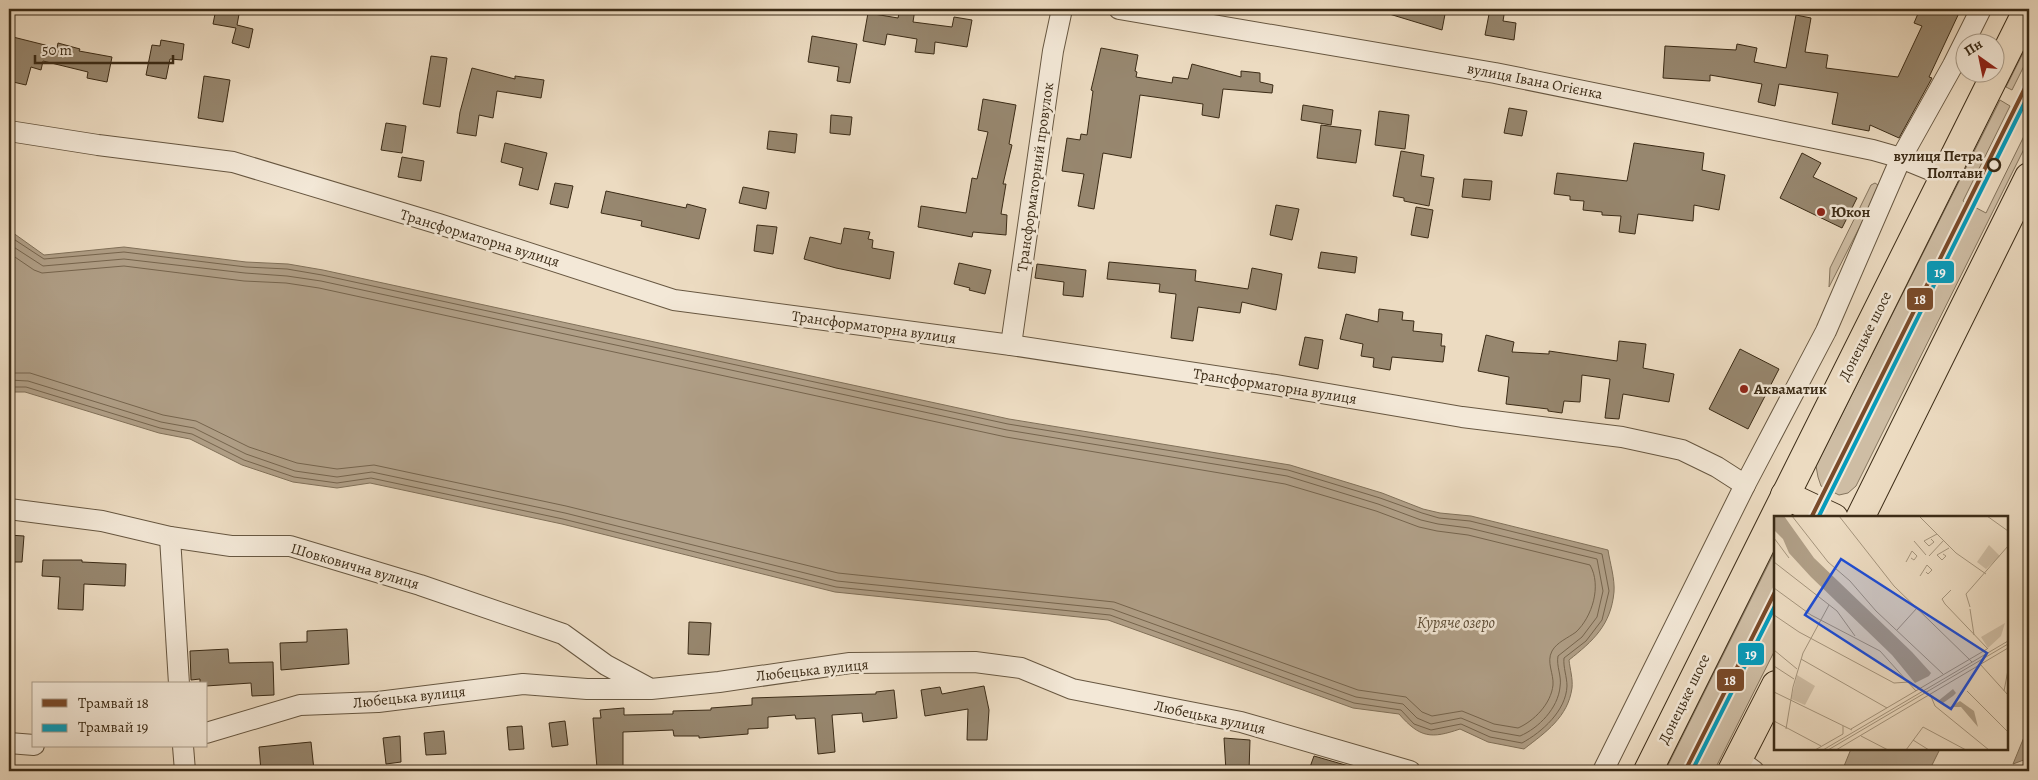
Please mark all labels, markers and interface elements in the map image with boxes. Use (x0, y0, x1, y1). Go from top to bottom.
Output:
scale bar (35, 32, 172, 64)
north arrow (1956, 32, 2006, 82)
text: Пн (1960, 35, 1986, 60)
text: 50 m (42, 40, 72, 60)
street label: вулиця Івана Огієнка (1466, 58, 1604, 104)
street label: Трансформаторний провулок (1012, 81, 1058, 273)
place label: вулиця Петра Полтави (1894, 146, 1984, 183)
marker: вулиця Петра Полтави (1987, 158, 2001, 172)
place label: Юкон (1831, 202, 1870, 222)
street label: Трансформаторна вулиця (398, 204, 562, 272)
marker: Юкон (1815, 206, 1827, 218)
line badge: 19 (1926, 260, 1955, 284)
text: 19 (1934, 263, 1946, 282)
line badge: 18 (1906, 287, 1934, 311)
street label: Донецьке шосе (1834, 288, 1896, 384)
text: 18 (1914, 290, 1926, 309)
street label: Трансформаторна вулиця (791, 306, 957, 348)
street label: Трансформаторна вулиця (1192, 363, 1358, 409)
place label: Акваматик (1753, 379, 1827, 399)
marker: Акваматик (1738, 383, 1750, 395)
inset map (1774, 516, 2008, 750)
street label: Шовковична вулиця (288, 538, 422, 594)
water label: Куряче озеро (1417, 612, 1495, 634)
line badge: 19 (1737, 642, 1765, 666)
text: 19 (1745, 645, 1757, 664)
street label: Донецьке шосе (1654, 650, 1715, 747)
street label: Любецька вулиця (755, 654, 869, 686)
line badge: 18 (1716, 668, 1745, 692)
text: 18 (1724, 671, 1736, 690)
street label: Любецька вулиця (352, 681, 466, 713)
legend (32, 682, 208, 748)
text: Трамвай 18 (78, 693, 149, 713)
street label: Любецька вулиця (1152, 695, 1268, 739)
text: Трамвай 19 (78, 717, 149, 737)

